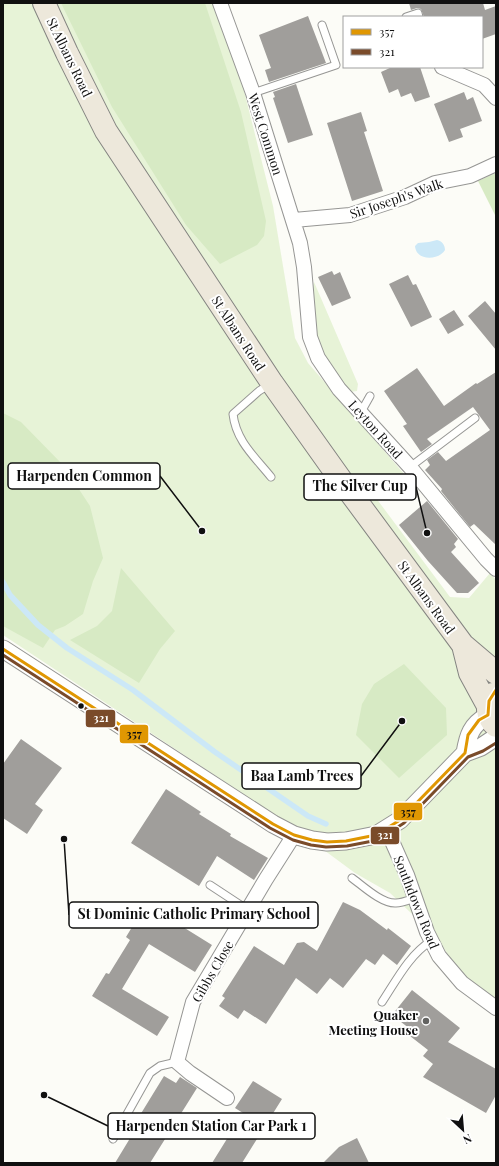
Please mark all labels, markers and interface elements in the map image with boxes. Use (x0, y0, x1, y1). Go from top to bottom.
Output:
street label: St Albans Road (43, 14, 97, 100)
legend (343, 16, 483, 68)
text: 357 (379, 23, 394, 39)
text: 321 (379, 43, 395, 59)
street label: West Common (244, 90, 287, 177)
street label: Sir Joseph's Walk (347, 174, 446, 222)
street label: St Albans Road (208, 292, 270, 374)
street label: Leyton Road (345, 396, 407, 462)
callout: Harpenden Common (8, 463, 160, 489)
text: Harpenden Common (16, 466, 152, 485)
callout: The Silver Cup (304, 474, 416, 500)
text: The Silver Cup (312, 476, 408, 495)
street label: St Albans Road (395, 557, 459, 637)
unlabelled marker (76, 701, 86, 711)
line badge: 321 (85, 709, 116, 728)
text: 321 (93, 710, 109, 725)
line badge: 357 (119, 724, 149, 744)
text: 357 (126, 726, 142, 741)
callout: Baa Lamb Trees (242, 763, 361, 789)
text: Baa Lamb Trees (251, 766, 354, 785)
line badge: 357 (393, 802, 423, 821)
text: 357 (400, 804, 416, 819)
line badge: 321 (370, 826, 400, 845)
text: 321 (377, 827, 393, 842)
street label: Southdown Road (391, 853, 444, 952)
callout: St Dominic Catholic Primary School (69, 902, 318, 928)
text: St Dominic Catholic Primary School (78, 904, 311, 923)
street label: Gibbs Close (187, 937, 237, 1005)
place label: Quaker Meeting House (328, 1006, 418, 1038)
marker: Quaker Meeting House (421, 1016, 431, 1026)
north arrow (443, 1110, 483, 1150)
callout: Harpenden Station Car Park 1 (108, 1113, 315, 1139)
text: Harpenden Station Car Park 1 (115, 1116, 307, 1135)
text: N (461, 1131, 474, 1148)

